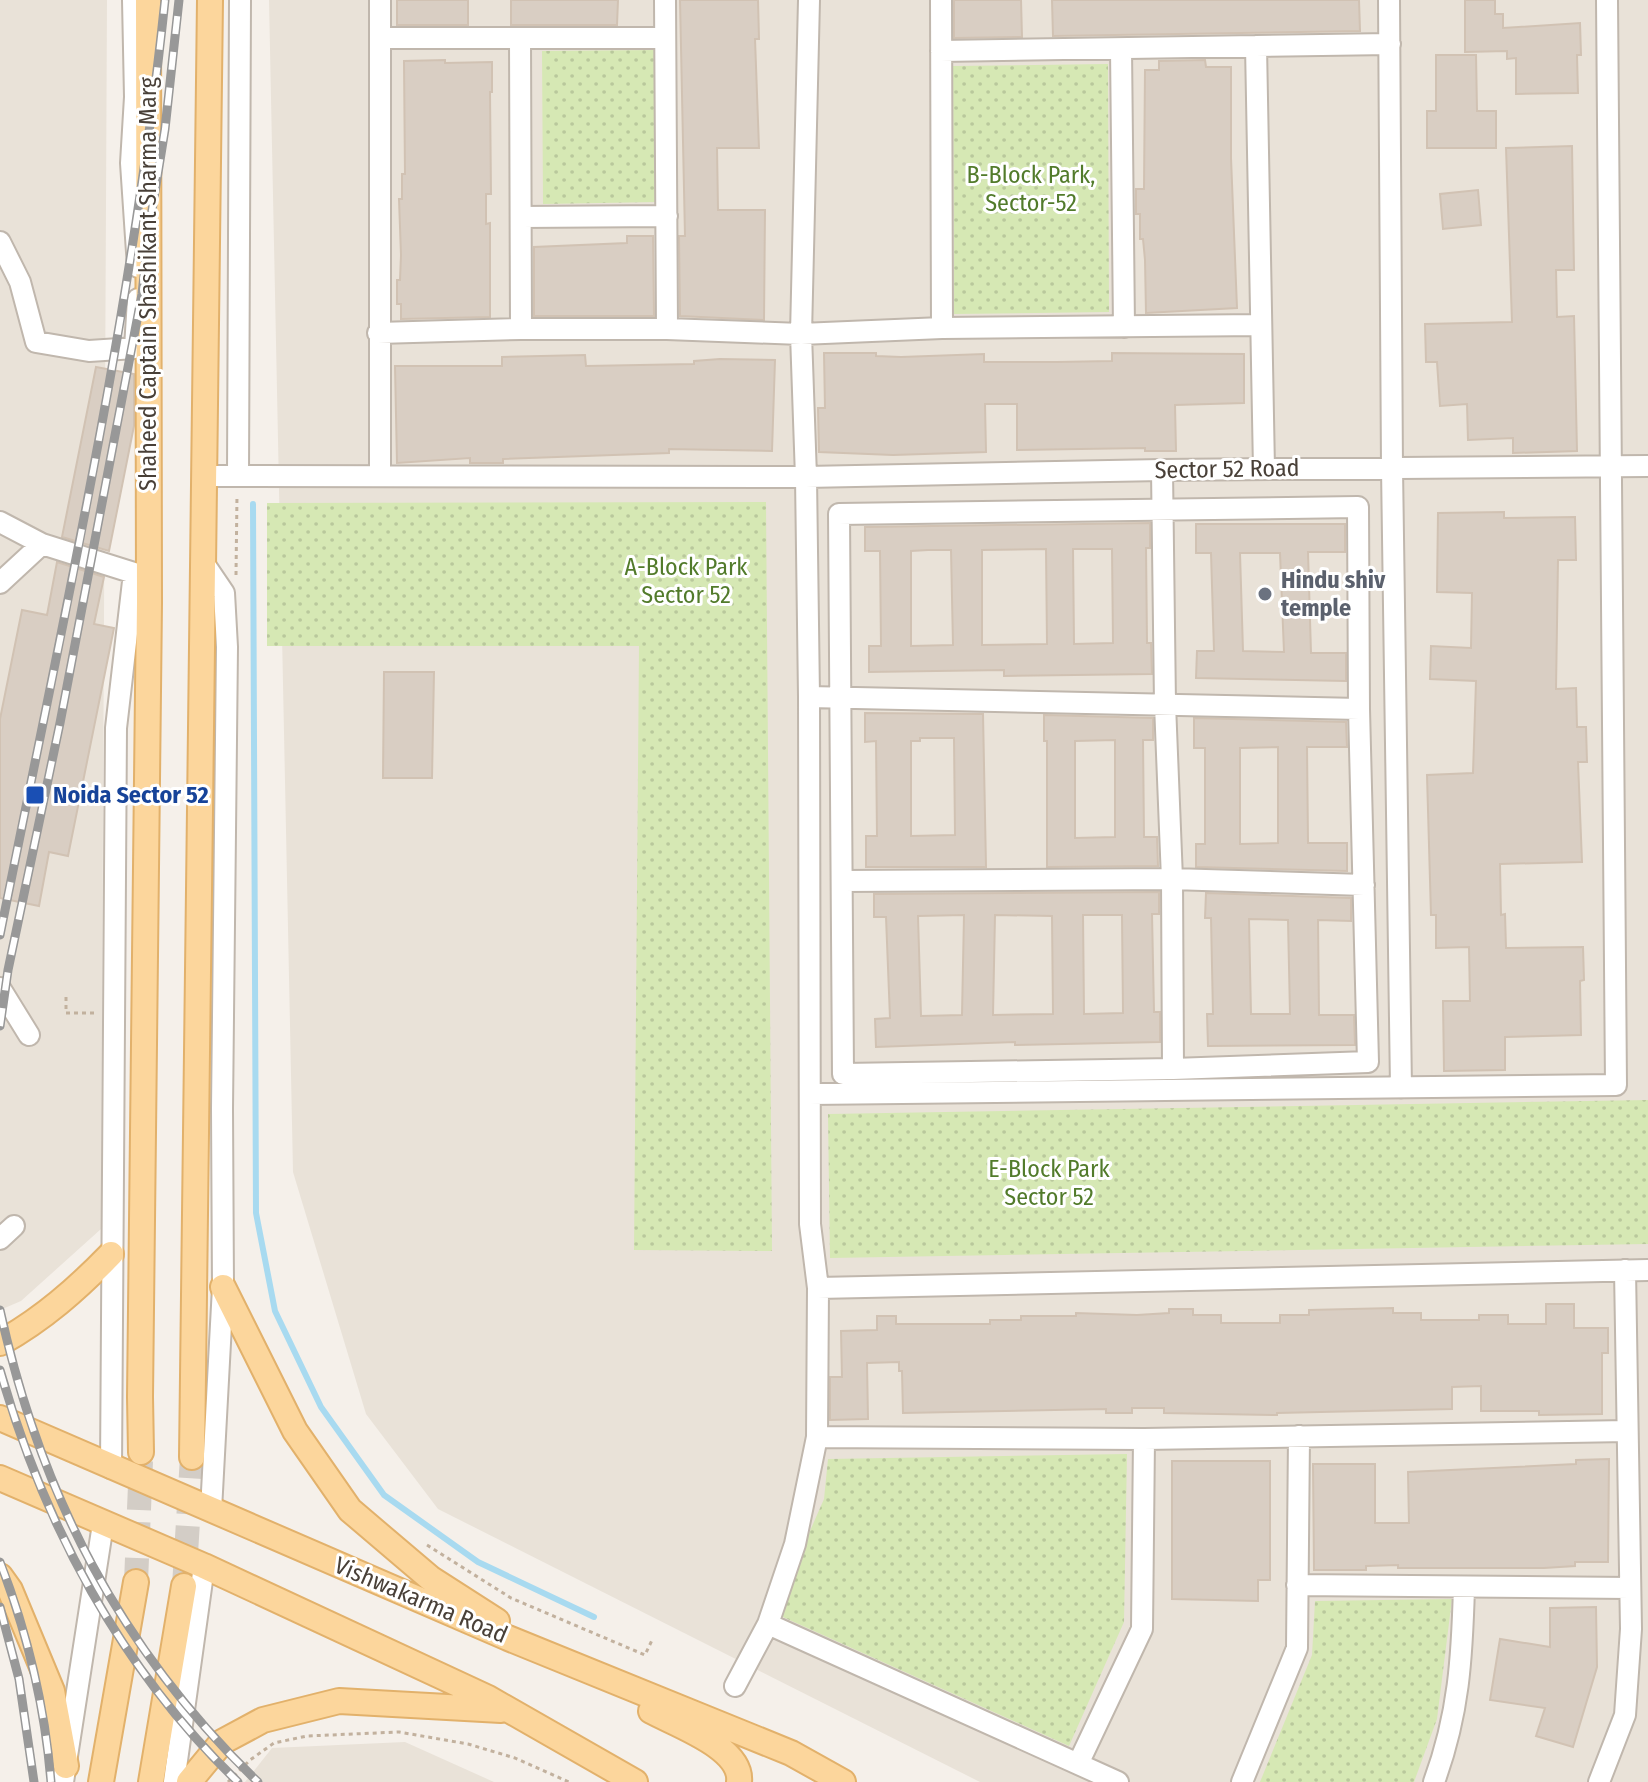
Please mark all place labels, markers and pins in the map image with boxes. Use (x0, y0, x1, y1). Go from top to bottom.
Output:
place label: Hindu shiv temple (1281, 566, 1386, 622)
marker: Hindu shiv temple (1256, 585, 1274, 603)
place label: Noida Sector 52 (53, 781, 209, 809)
marker: Noida Sector 52 (24, 784, 46, 806)

